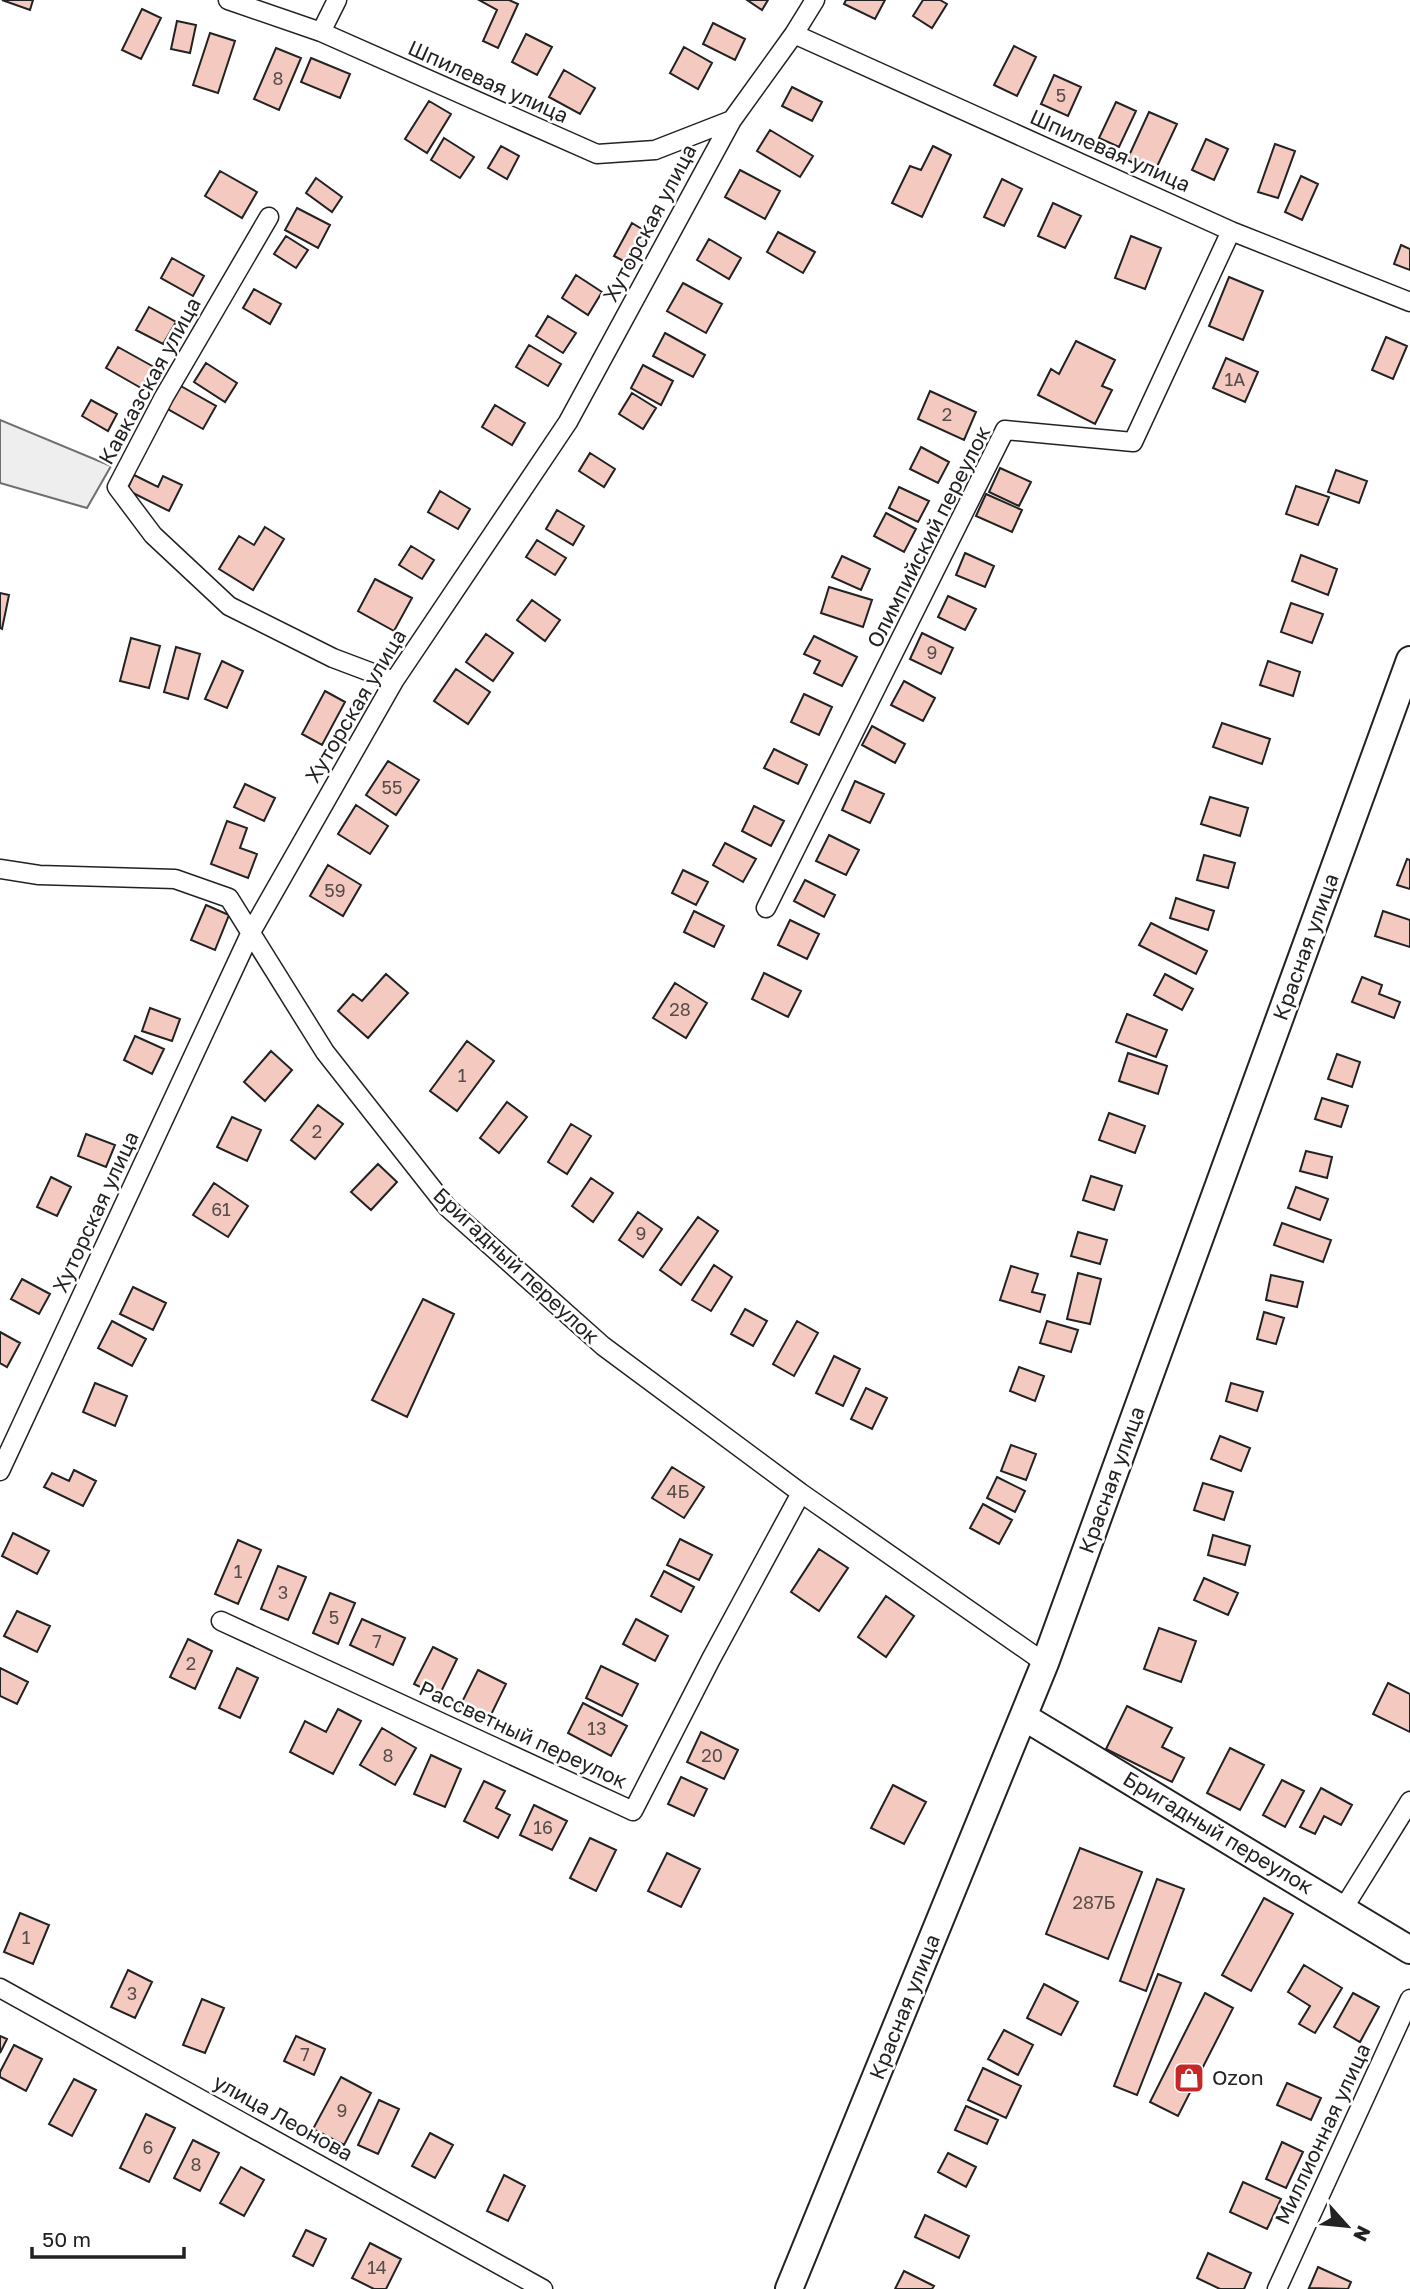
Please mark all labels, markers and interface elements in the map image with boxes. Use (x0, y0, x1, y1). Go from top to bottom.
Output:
street label: Шпилевая улица (404, 34, 573, 128)
house number: 8 (273, 67, 283, 89)
house number: 5 (1056, 84, 1066, 106)
street label: Шпилевая улица (1026, 103, 1195, 197)
street label: Хуторская улица (597, 139, 702, 306)
street label: Кавказская улица (92, 292, 206, 469)
house number: 1А (1225, 368, 1245, 390)
house number: 2 (942, 403, 952, 425)
street label: Олимпийский переулок (861, 421, 995, 652)
street label: Хуторская улица (299, 624, 411, 787)
house number: 9 (927, 641, 937, 663)
house number: 55 (382, 776, 402, 798)
street label: Красная улица (1266, 870, 1344, 1024)
house number: 59 (324, 879, 346, 901)
house number: 28 (669, 998, 691, 1020)
house number: 1 (458, 1064, 467, 1086)
house number: 2 (312, 1120, 322, 1142)
street label: Хуторская улица (46, 1127, 144, 1296)
street label: Бригадный переулок (428, 1182, 605, 1349)
house number: 61 (211, 1198, 231, 1220)
house number: 9 (636, 1222, 646, 1244)
street label: Красная улица (1072, 1403, 1150, 1557)
house number: 4Б (667, 1480, 690, 1502)
house number: 1 (234, 1560, 243, 1582)
house number: 3 (278, 1581, 288, 1603)
house number: 5 (329, 1606, 339, 1628)
house number: 7 (372, 1630, 382, 1652)
house number: 2 (186, 1652, 196, 1674)
street label: Рассветный переулок (415, 1674, 632, 1794)
house number: 13 (587, 1717, 607, 1739)
house number: 8 (383, 1744, 393, 1766)
house number: 20 (701, 1744, 723, 1766)
street label: Бригадный переулок (1119, 1765, 1318, 1899)
house number: 16 (533, 1816, 553, 1838)
house number: 287Б (1073, 1891, 1115, 1913)
house number: 1 (22, 1926, 31, 1948)
street label: Красная улица (863, 1930, 945, 2083)
house number: 3 (127, 1982, 137, 2004)
street label: Миллионная улица (1269, 2039, 1376, 2228)
house number: 7 (300, 2043, 310, 2065)
shop icon: Ozon (1172, 2061, 1206, 2095)
place label: Ozon (1212, 2064, 1264, 2090)
street label: улица Леонова (209, 2068, 358, 2166)
house number: 9 (337, 2099, 347, 2121)
house number: 6 (143, 2136, 153, 2158)
house number: 8 (191, 2153, 201, 2175)
north arrow (1312, 2191, 1382, 2261)
scale bar (32, 2216, 184, 2260)
text: N (1349, 2222, 1376, 2246)
text: 50 m (42, 2226, 91, 2252)
house number: 14 (367, 2256, 387, 2278)

